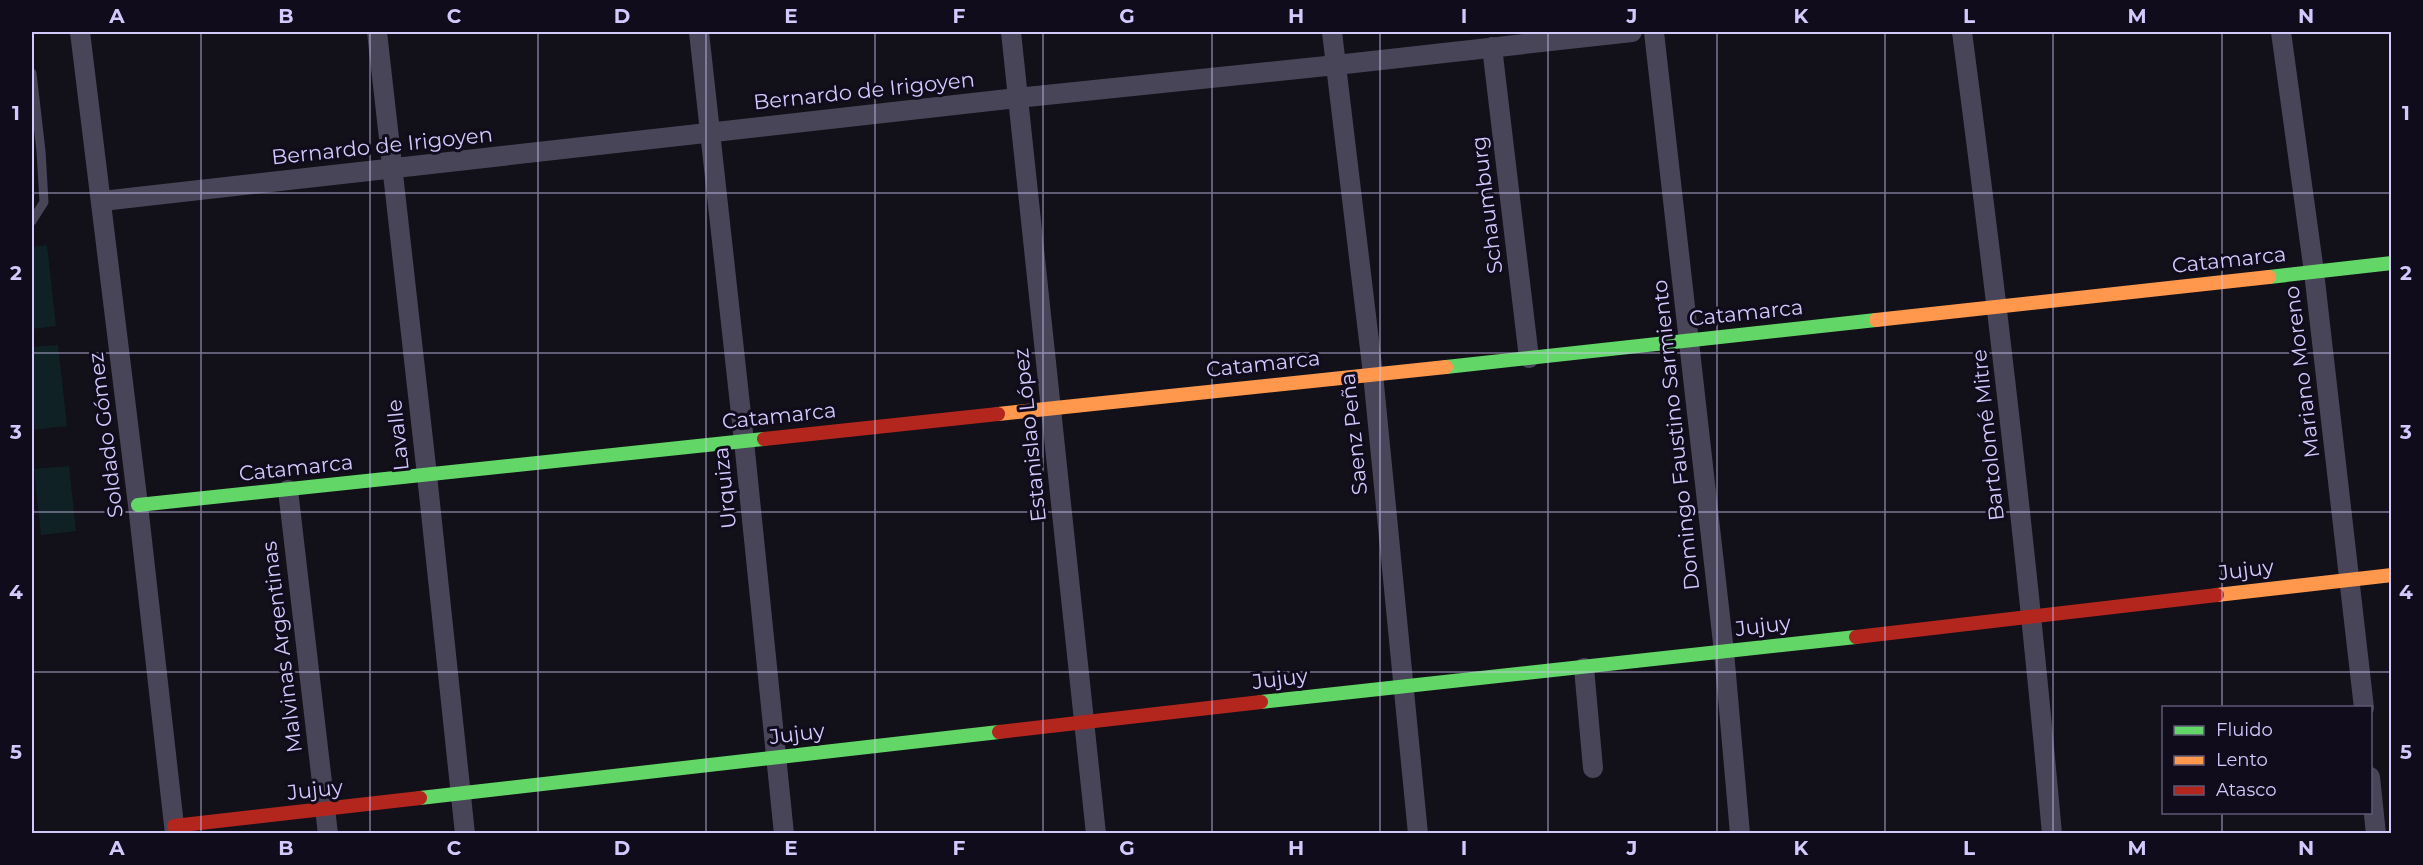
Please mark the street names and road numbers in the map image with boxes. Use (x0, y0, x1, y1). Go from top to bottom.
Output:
street label: Bernardo de Irigoyen (752, 66, 976, 115)
street label: Bernardo de Irigoyen (270, 121, 494, 170)
street label: Schaumburg (1466, 135, 1507, 275)
street label: Catamarca (2171, 241, 2287, 278)
street label: Domingo Faustino Sarmiento (1647, 279, 1704, 592)
street label: Mariano Moreno (2279, 285, 2324, 459)
street label: Catamarca (1688, 294, 1804, 331)
street label: Catamarca (1205, 345, 1321, 382)
street label: Estanislao López (1008, 347, 1051, 523)
street label: Bartolomé Mitre (1966, 348, 2009, 522)
street label: Soldado Gómez (83, 351, 128, 519)
street label: Saenz Peña (1335, 372, 1372, 496)
street label: Catamarca (721, 397, 837, 434)
street label: Lavalle (381, 398, 414, 472)
street label: Urquiza (708, 446, 741, 530)
street label: Catamarca (238, 449, 354, 486)
street label: Malvinas Argentinas (256, 540, 307, 754)
street label: Jujuy (2216, 554, 2276, 585)
street label: Jujuy (1733, 610, 1793, 641)
street label: Jujuy (1250, 663, 1310, 694)
street label: Jujuy (767, 718, 827, 749)
street label: Jujuy (285, 774, 345, 805)

